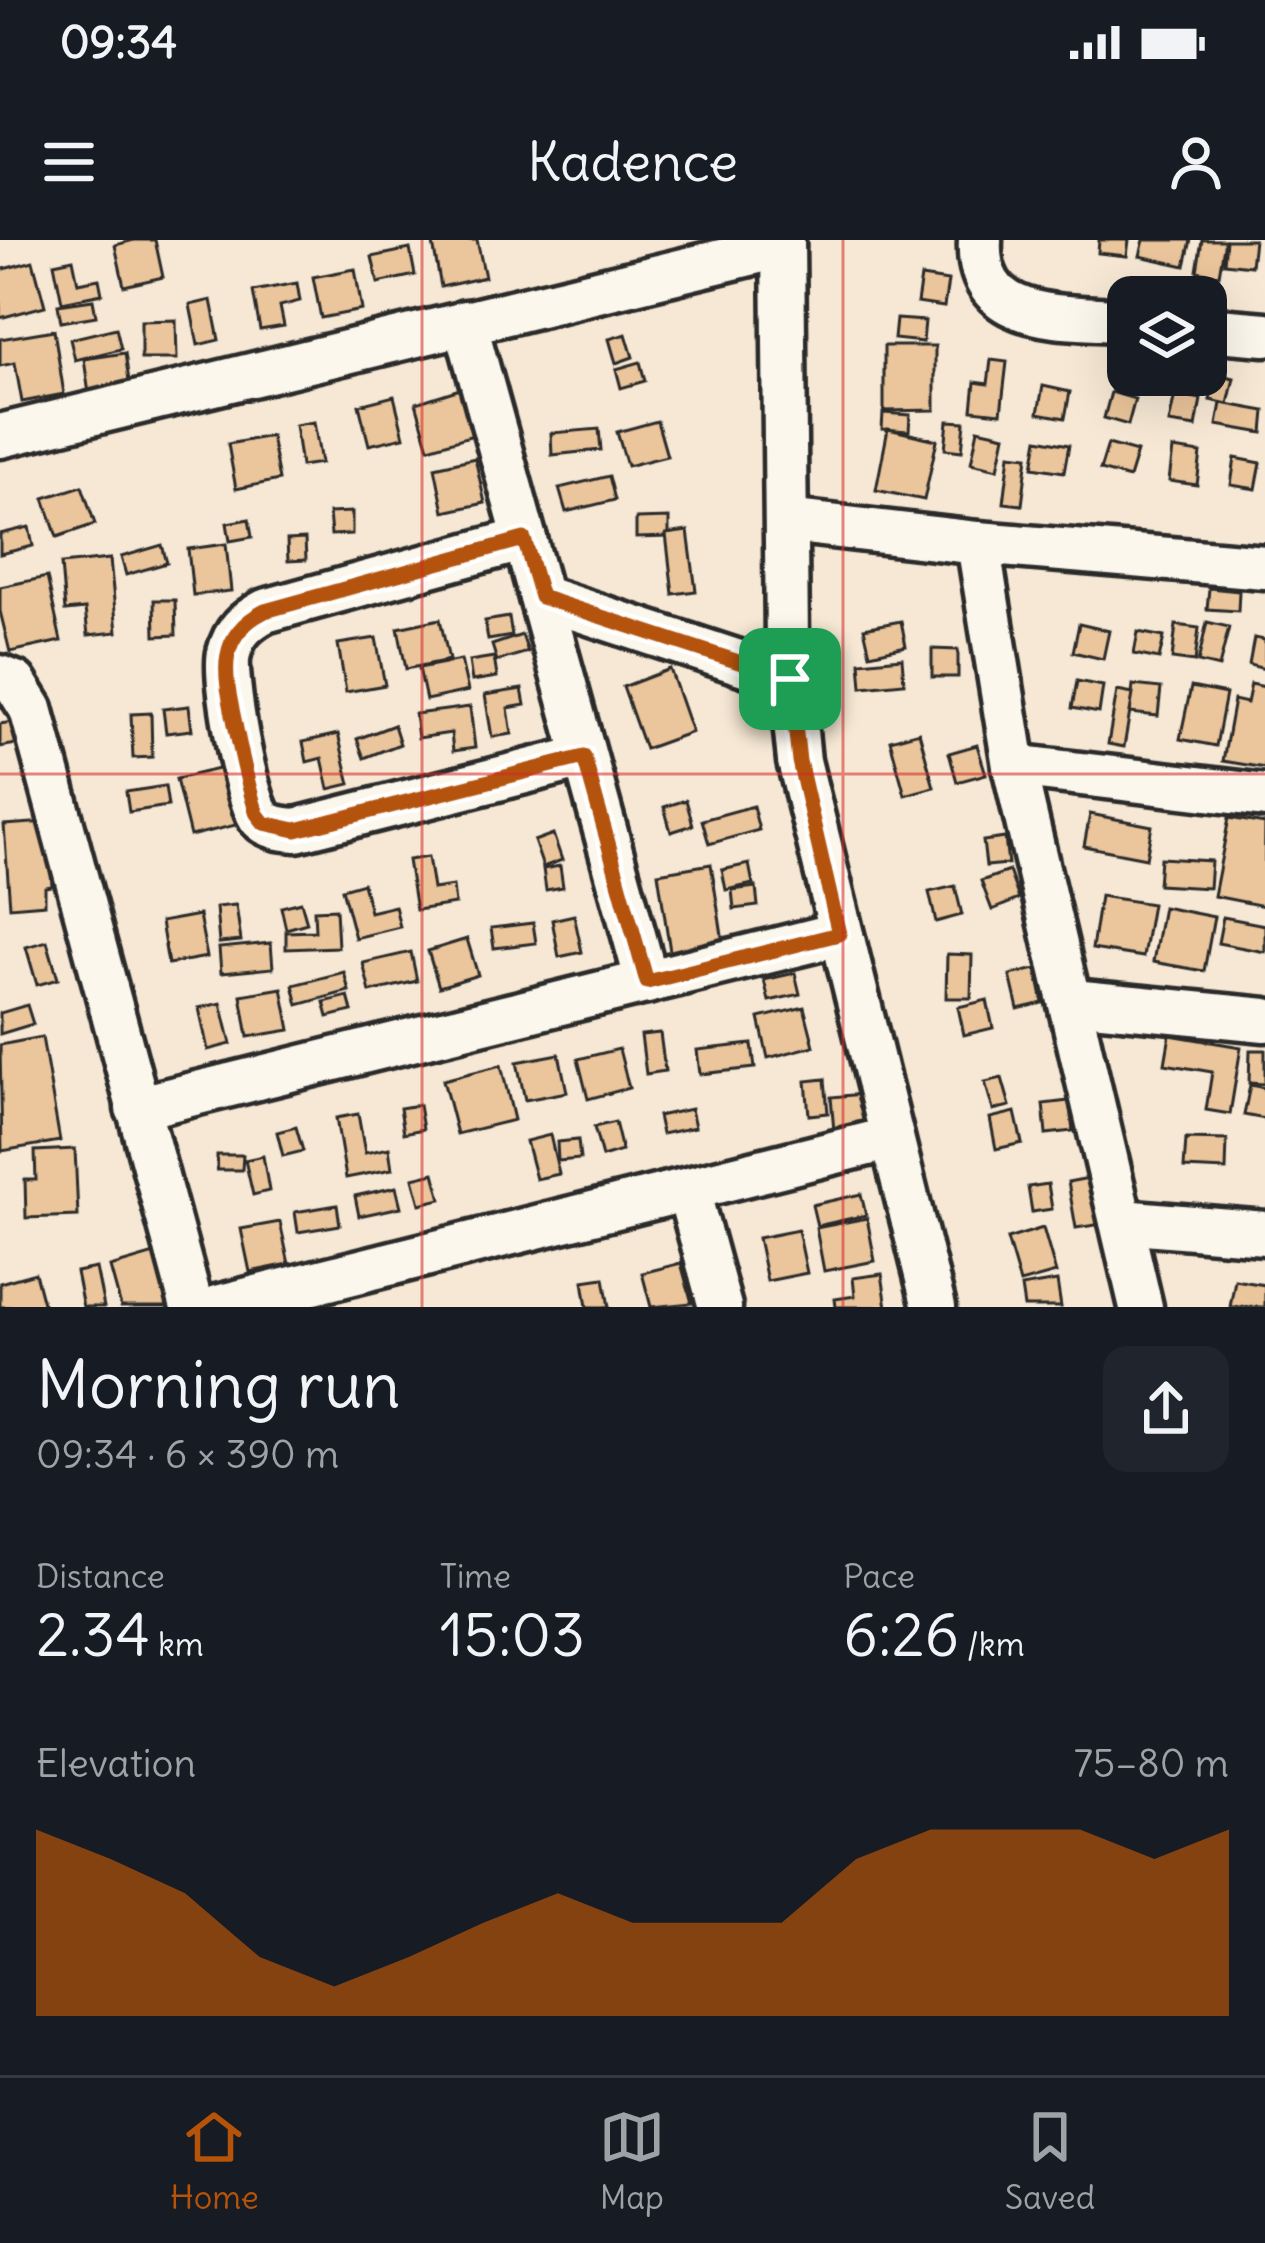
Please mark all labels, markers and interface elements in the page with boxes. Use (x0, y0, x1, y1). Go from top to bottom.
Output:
text: 09:34 (60, 14, 177, 70)
text: Kadence (527, 128, 738, 196)
icon: menu (36, 129, 102, 195)
icon: person (1163, 129, 1229, 195)
map controls (1107, 276, 1227, 396)
button: layers (1107, 276, 1227, 396)
pin (739, 628, 841, 730)
icon: arrive (757, 646, 823, 712)
text: Morning run (36, 1343, 400, 1426)
button: share (1103, 1346, 1229, 1472)
text: 09:34 · 6 × 390 m (36, 1430, 339, 1479)
text: Distance (36, 1555, 165, 1597)
text: Time (440, 1555, 511, 1597)
text: Pace (843, 1555, 915, 1597)
text: 2.34 (36, 1597, 150, 1672)
text: 15:03 (440, 1597, 585, 1672)
text: 6:26 (843, 1597, 959, 1672)
text: km (150, 1623, 204, 1665)
text: /km (959, 1623, 1025, 1665)
text: Elevation (36, 1739, 196, 1788)
text: 75–80 m (1074, 1739, 1229, 1788)
tab: Home (170, 2104, 259, 2218)
tab: Map (599, 2104, 665, 2218)
tab: Saved (1005, 2104, 1095, 2218)

